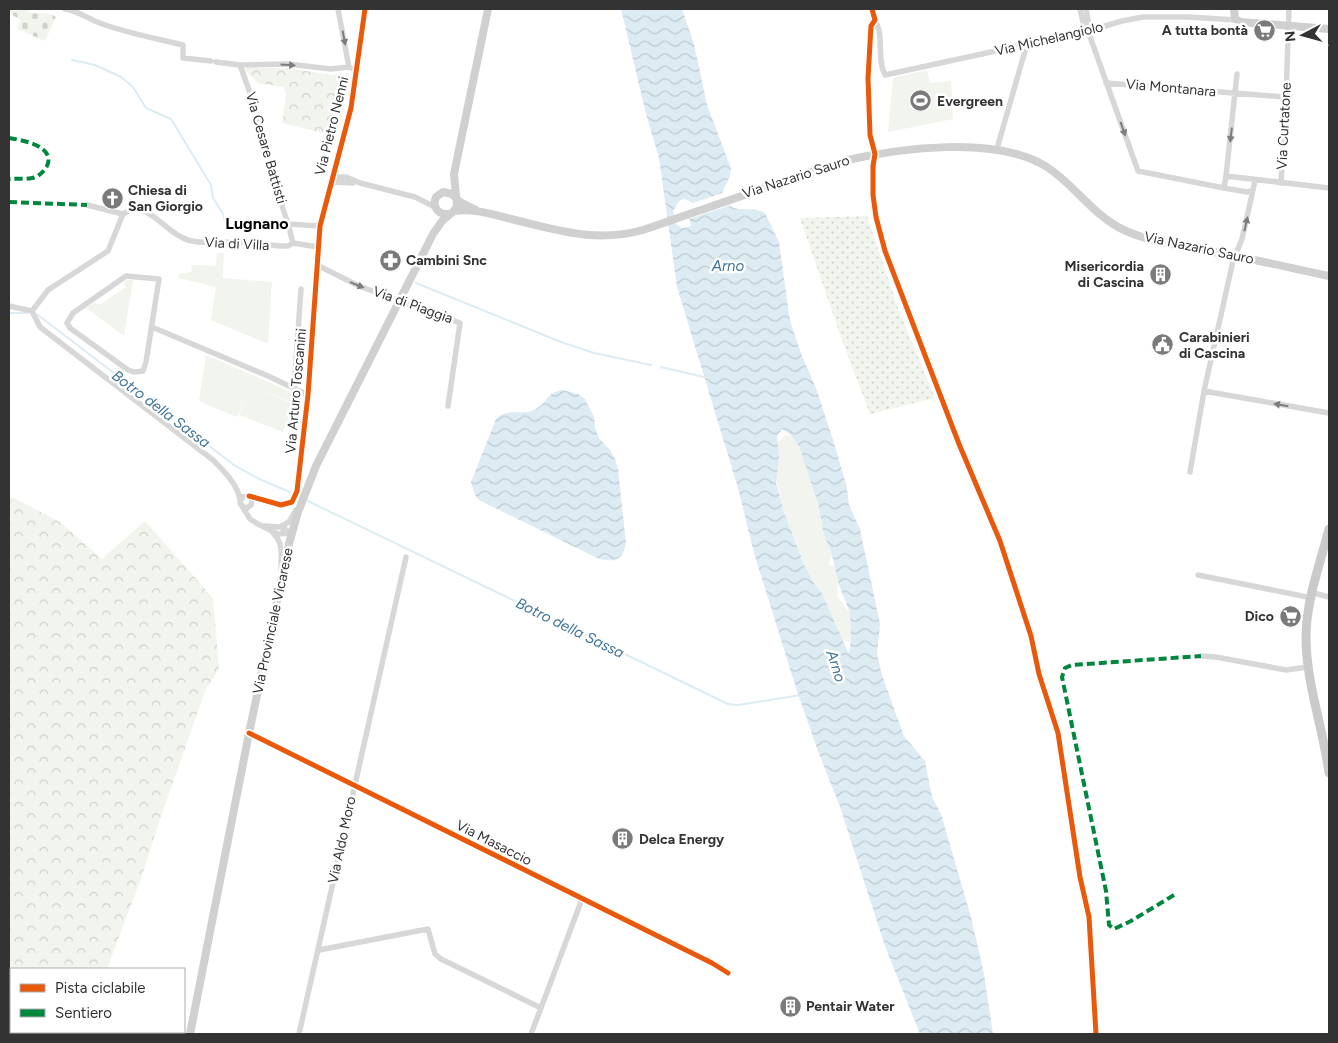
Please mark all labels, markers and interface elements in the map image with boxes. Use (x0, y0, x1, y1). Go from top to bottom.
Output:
north arrow (1278, 10, 1328, 60)
street label: Via Michelangiolo (993, 18, 1105, 60)
supermarket icon: A tutta bontà (1252, 18, 1276, 42)
place label: A tutta bontà (1162, 22, 1248, 39)
one-way arrow (340, 30, 348, 45)
text: N (1282, 30, 1300, 43)
one-way arrow (281, 61, 297, 69)
street label: Via Pietro Nenni (311, 75, 353, 177)
street label: Via Montanara (1125, 76, 1217, 100)
street label: Via Curtatone (1273, 82, 1295, 170)
sports icon: Evergreen (909, 89, 933, 113)
street label: Via Cesare Battisti (242, 90, 290, 206)
place label: Evergreen (937, 93, 1003, 110)
one-way arrow (1119, 122, 1127, 137)
one-way arrow (1226, 128, 1234, 144)
street label: Via Nazario Sauro (740, 152, 852, 202)
place label: Chiesa di San Giorgio (128, 182, 203, 215)
church icon: Chiesa di San Giorgio (100, 186, 124, 210)
district label: Lugnano (225, 214, 289, 233)
one-way arrow (1242, 216, 1250, 231)
street label: Via Nazario Sauro (1143, 228, 1255, 268)
street label: Via di Villa (204, 234, 270, 254)
pharmacy icon: Cambini Snc (378, 248, 402, 272)
place label: Cambini Snc (406, 252, 487, 269)
water label: Arno (711, 257, 744, 275)
place label: Misericordia di Cascina (1065, 258, 1144, 291)
building icon: Misericordia di Cascina (1148, 262, 1172, 286)
one-way arrow (350, 281, 365, 289)
street label: Via di Piaggia (371, 283, 455, 327)
street label: Via Arturo Toscanini (282, 328, 310, 454)
place label: Carabinieri di Cascina (1179, 329, 1250, 362)
public building icon: Carabinieri di Cascina (1151, 333, 1175, 357)
water label: Botro della Sassa (108, 366, 214, 452)
one-way arrow (1273, 400, 1289, 408)
street label: Via Provinciale Vicarese (249, 546, 297, 696)
water label: Botro della Sassa (513, 594, 627, 662)
supermarket icon: Dico (1278, 604, 1302, 628)
place label: Dico (1245, 608, 1274, 625)
water label: Arno (822, 647, 850, 684)
street label: Via Aldo Moro (324, 795, 360, 885)
street label: Via Masaccio (453, 817, 535, 869)
building icon: Delca Energy (611, 827, 635, 851)
place label: Delca Energy (639, 831, 725, 848)
legend (10, 968, 185, 1033)
text: Pista ciclabile (55, 979, 146, 997)
building icon: Pentair Water (778, 994, 802, 1018)
place label: Pentair Water (806, 998, 895, 1015)
text: Sentiero (55, 1004, 112, 1022)

